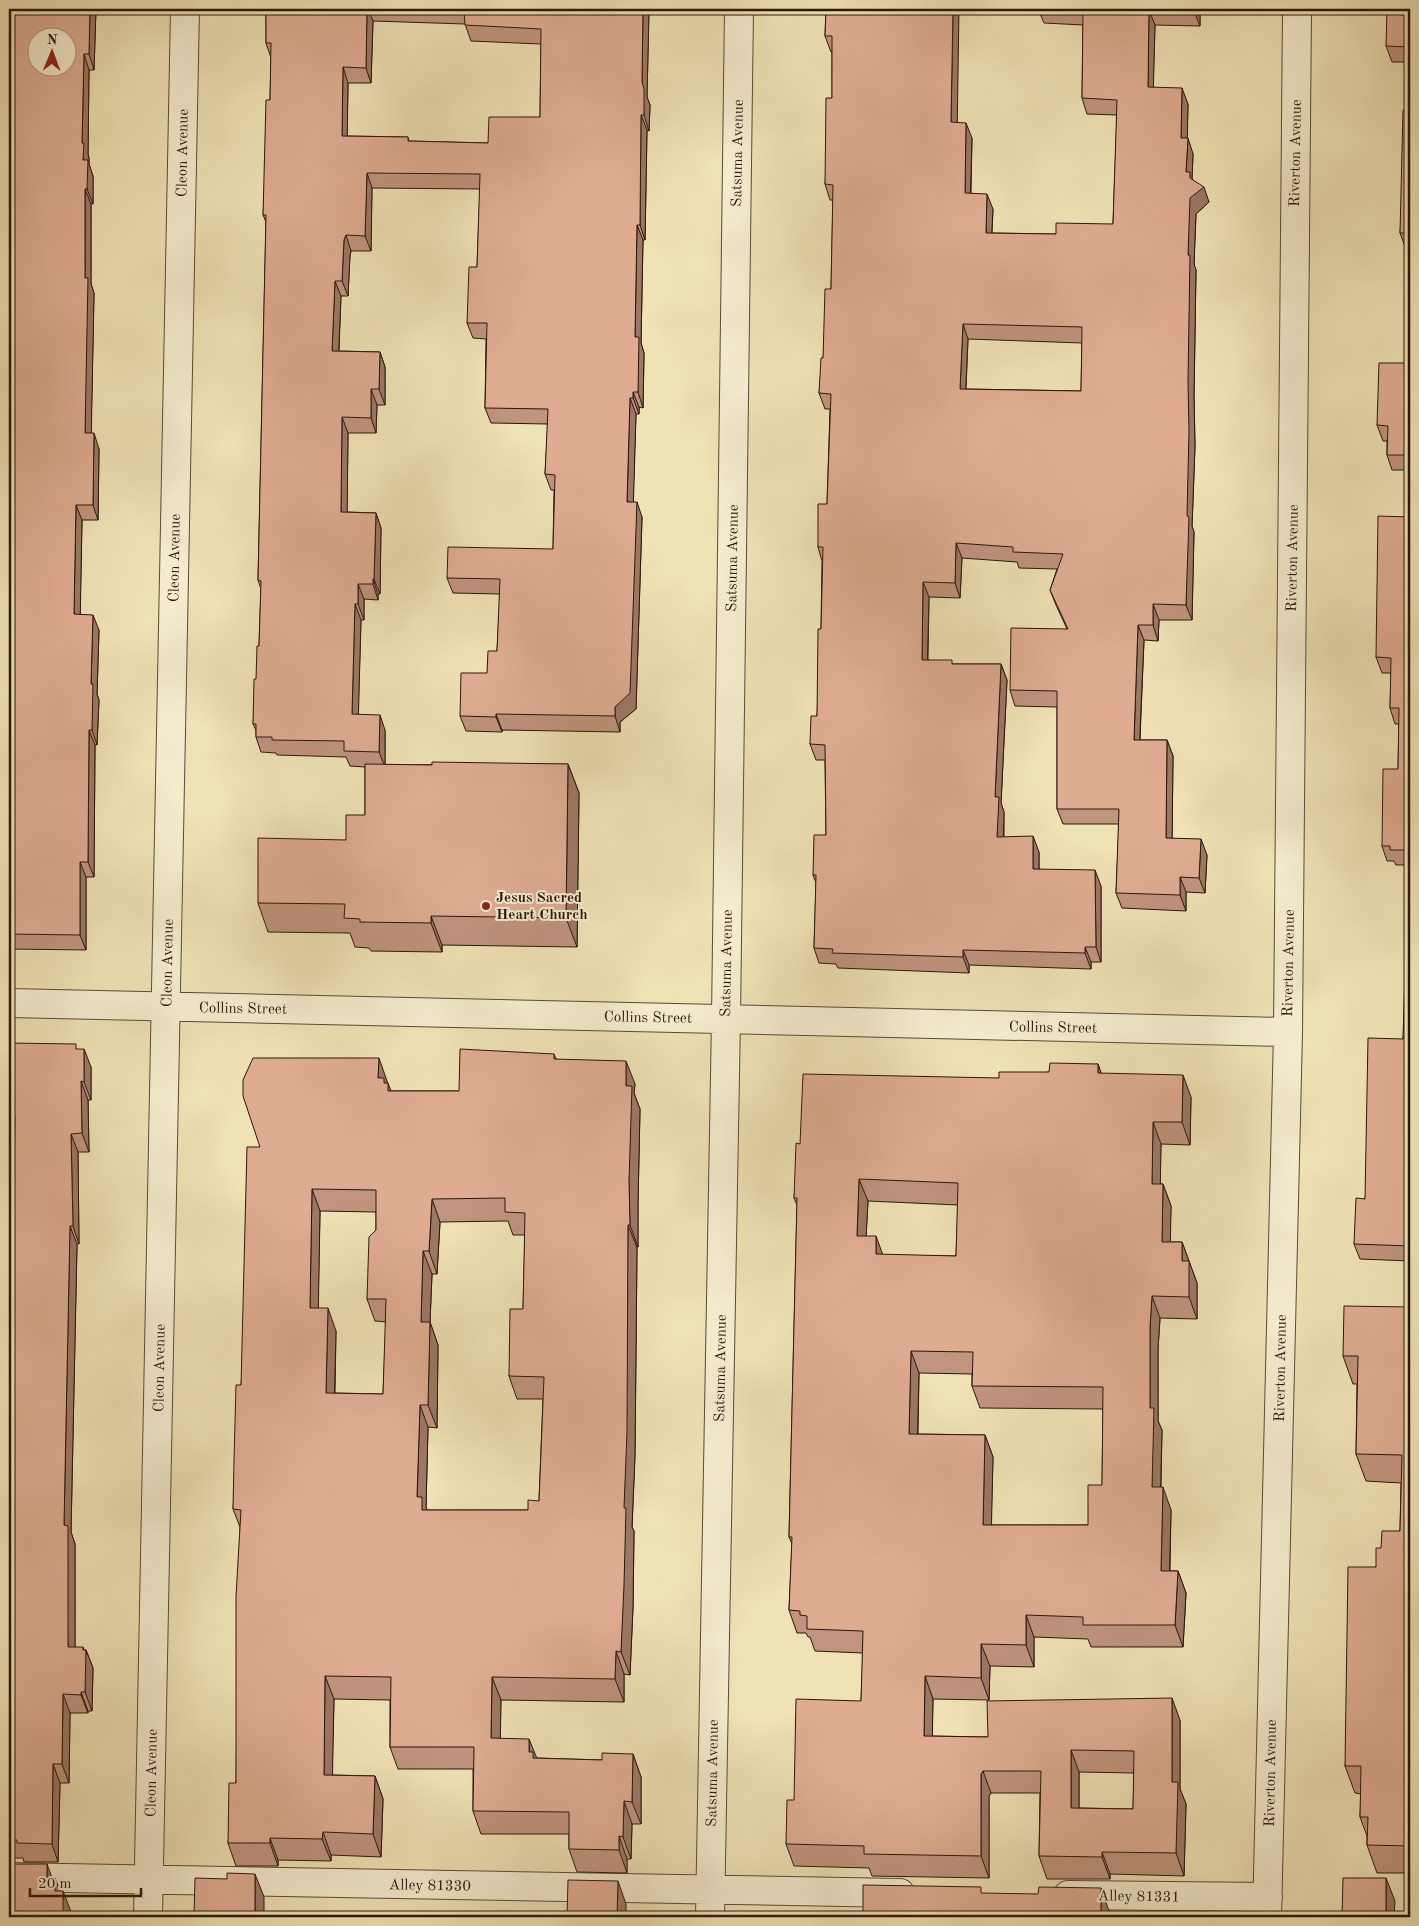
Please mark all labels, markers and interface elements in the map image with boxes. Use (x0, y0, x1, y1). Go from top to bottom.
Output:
north arrow (28, 28, 78, 78)
text: N (47, 33, 58, 47)
street label: Satsuma Avenue (730, 99, 747, 207)
street label: Riverton Avenue (1288, 99, 1305, 207)
street label: Cleon Avenue (175, 109, 192, 197)
street label: Satsuma Avenue (725, 504, 742, 612)
street label: Riverton Avenue (1285, 504, 1302, 612)
street label: Cleon Avenue (167, 514, 184, 602)
place label: Jesus Sacred Heart Church (496, 891, 588, 923)
marker: Jesus Sacred Heart Church (480, 900, 492, 912)
street label: Satsuma Avenue (719, 909, 736, 1017)
street label: Riverton Avenue (1281, 909, 1298, 1017)
street label: Cleon Avenue (160, 919, 177, 1007)
street label: Collins Street (199, 1001, 287, 1018)
street label: Collins Street (604, 1010, 692, 1027)
street label: Collins Street (1009, 1020, 1097, 1037)
street label: Satsuma Avenue (713, 1314, 730, 1422)
street label: Riverton Avenue (1273, 1314, 1290, 1422)
street label: Cleon Avenue (152, 1324, 169, 1412)
street label: Satsuma Avenue (705, 1719, 722, 1827)
street label: Riverton Avenue (1263, 1719, 1280, 1827)
street label: Cleon Avenue (144, 1729, 161, 1817)
scale bar (30, 1866, 141, 1898)
text: 20 m (38, 1877, 72, 1892)
street label: Alley 81330 (389, 1878, 471, 1895)
street label: Alley 81331 (1098, 1889, 1180, 1906)

